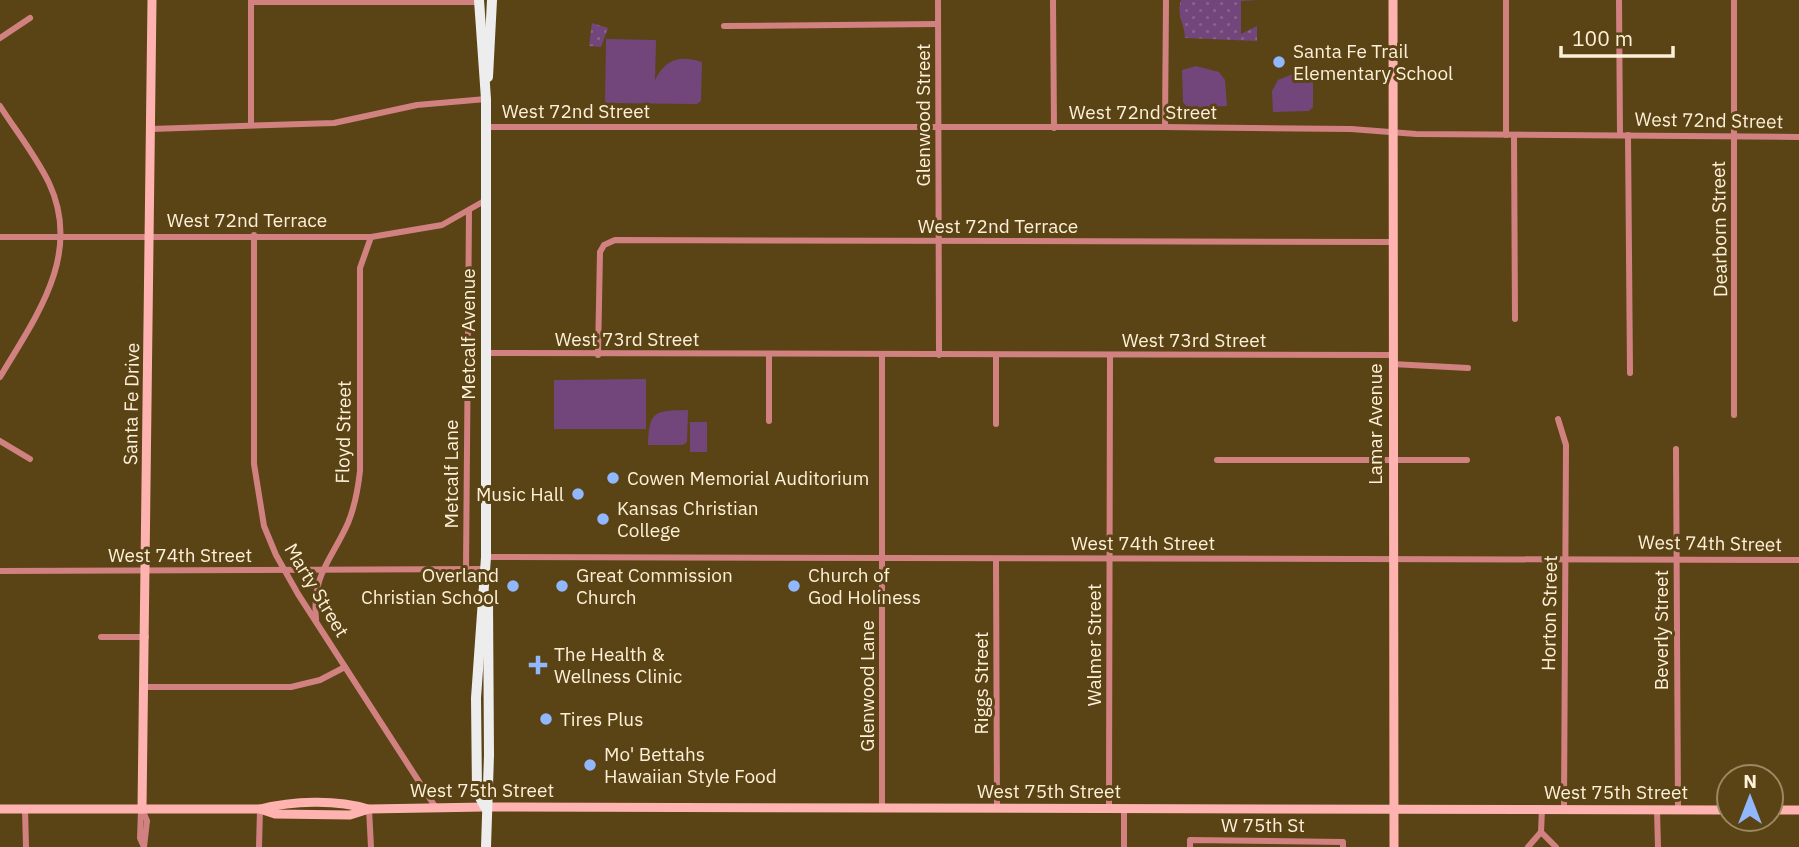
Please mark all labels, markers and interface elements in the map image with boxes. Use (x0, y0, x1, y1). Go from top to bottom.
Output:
scale bar (1561, 14, 1673, 58)
text: 100 m (1572, 24, 1633, 52)
place label: Santa Fe Trail Elementary School (1293, 39, 1453, 85)
street label: Glenwood Street (911, 44, 935, 186)
marker: Santa Fe Trail Elementary School (1271, 54, 1287, 70)
street label: West 72nd Street (502, 99, 650, 123)
street label: West 72nd Street (1069, 100, 1217, 124)
street label: West 72nd Street (1635, 107, 1783, 133)
street label: Dearborn Street (1706, 161, 1732, 297)
street label: West 72nd Terrace (167, 208, 327, 232)
street label: West 72nd Terrace (918, 214, 1078, 238)
street label: Metcalf Avenue (456, 268, 480, 400)
street label: West 73rd Street (555, 327, 699, 351)
street label: West 73rd Street (1122, 328, 1266, 352)
street label: Santa Fe Drive (118, 343, 144, 465)
street label: Lamar Avenue (1363, 363, 1387, 485)
street label: Floyd Street (330, 380, 356, 484)
street label: Metcalf Lane (439, 420, 463, 528)
place label: Cowen Memorial Auditorium (627, 466, 869, 490)
marker: Cowen Memorial Auditorium (605, 470, 621, 486)
place label: Music Hall (476, 482, 564, 506)
marker: Music Hall (570, 486, 586, 502)
place label: Kansas Christian College (617, 496, 759, 542)
marker: Kansas Christian College (595, 511, 611, 527)
street label: West 74th Street (1638, 530, 1782, 556)
street label: West 74th Street (1071, 531, 1215, 555)
street label: Marty Street (280, 539, 354, 641)
street label: West 74th Street (108, 543, 252, 567)
street label: Horton Street (1536, 555, 1562, 671)
place label: Overland Christian School (361, 563, 499, 609)
place label: Great Commission Church (576, 563, 733, 609)
place label: Church of God Holiness (808, 563, 921, 609)
street label: Beverly Street (1649, 570, 1673, 690)
marker: Overland Christian School (505, 578, 521, 594)
marker: Great Commission Church (554, 578, 570, 594)
marker: Church of God Holiness (786, 578, 802, 594)
street label: Walmer Street (1082, 584, 1106, 706)
street label: Glenwood Lane (855, 620, 879, 752)
street label: Riggs Street (969, 632, 993, 734)
place label: The Health & Wellness Clinic (554, 642, 683, 688)
marker: The Health & Wellness Clinic (528, 655, 548, 675)
place label: Tires Plus (560, 707, 643, 731)
marker: Tires Plus (538, 711, 554, 727)
place label: Mo' Bettahs Hawaiian Style Food (604, 742, 777, 788)
marker: Mo' Bettahs Hawaiian Style Food (582, 757, 598, 773)
north arrow (1715, 763, 1785, 833)
text: N (1743, 769, 1757, 793)
street label: West 75th Street (410, 778, 554, 802)
street label: West 75th Street (977, 779, 1121, 803)
street label: West 75th Street (1544, 780, 1688, 804)
street label: W 75th St (1221, 813, 1305, 837)

